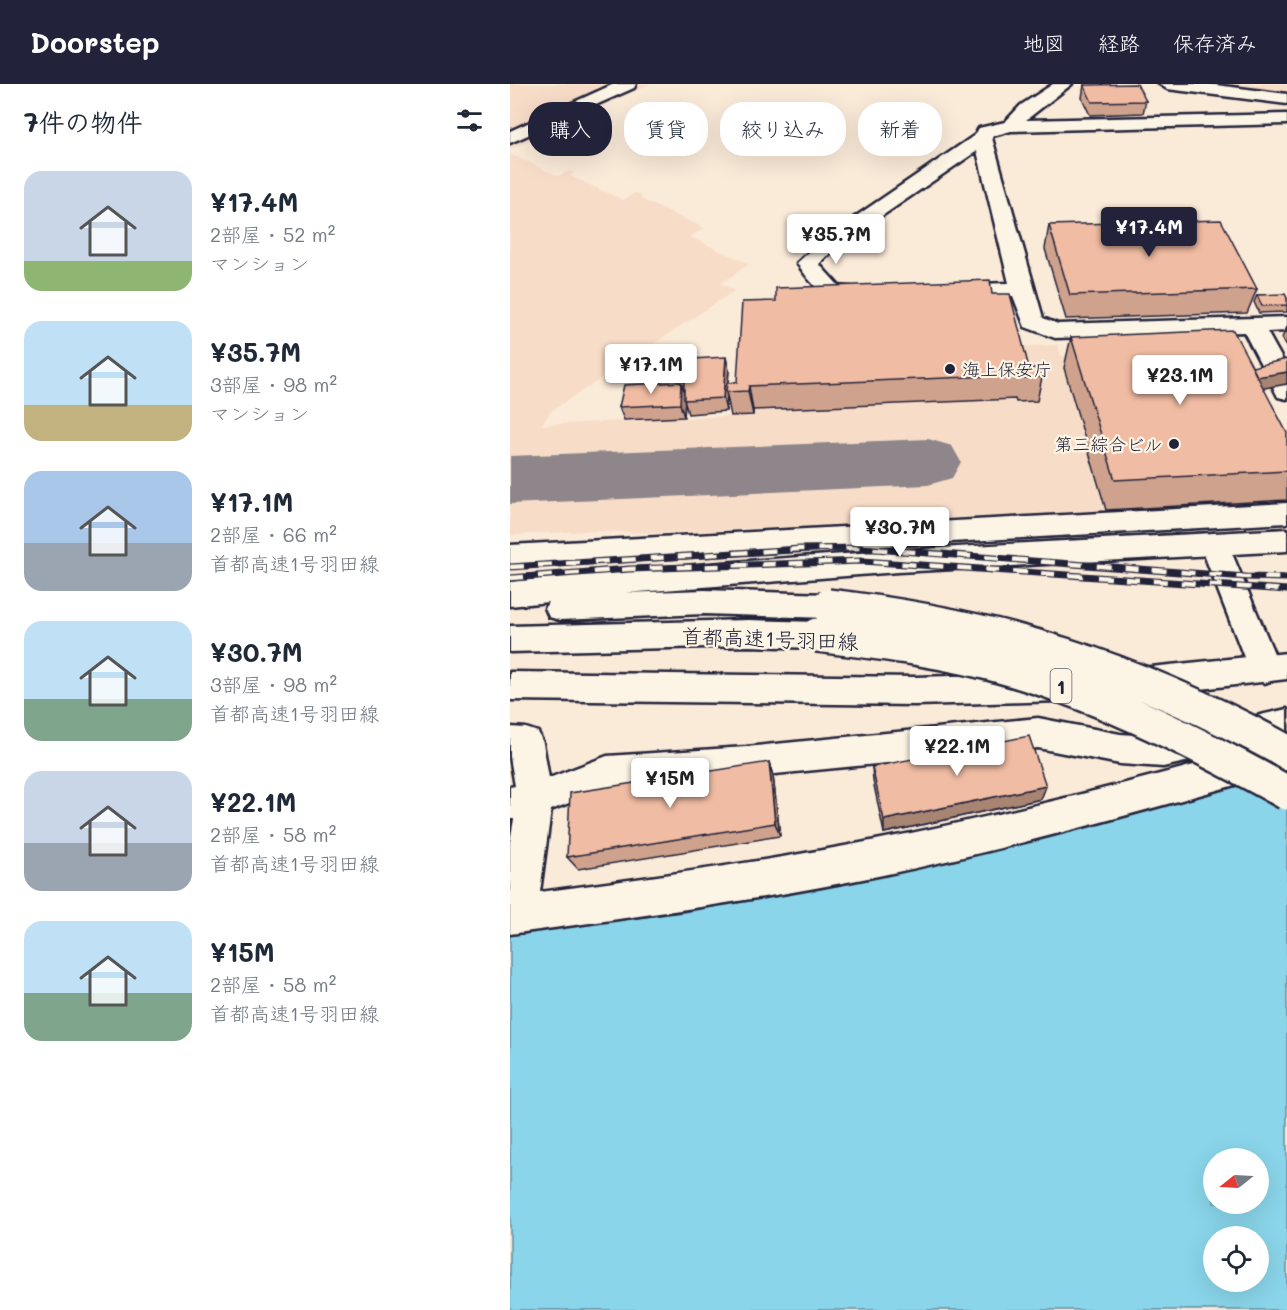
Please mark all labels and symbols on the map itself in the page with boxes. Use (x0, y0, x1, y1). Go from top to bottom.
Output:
pin: ¥17.4M (1100, 207, 1198, 258)
pin: ¥35.7M (787, 214, 885, 265)
pin: ¥17.1M (602, 344, 700, 395)
pin: ¥23.1M (1131, 355, 1229, 406)
place label: 海上保安庁 (962, 357, 1052, 381)
marker: 海上保安庁 (943, 362, 957, 376)
place label: 第三綜合ビル (1054, 432, 1162, 456)
marker: 第三綜合ビル (1167, 437, 1181, 451)
pin: ¥30.7M (851, 507, 949, 558)
street label: 首都高速1号羽田線 (681, 621, 859, 655)
road number: 1 (1050, 669, 1072, 703)
pin: ¥22.1M (908, 726, 1006, 777)
pin: ¥15M (634, 758, 706, 809)
north arrow (1203, 1148, 1269, 1214)

